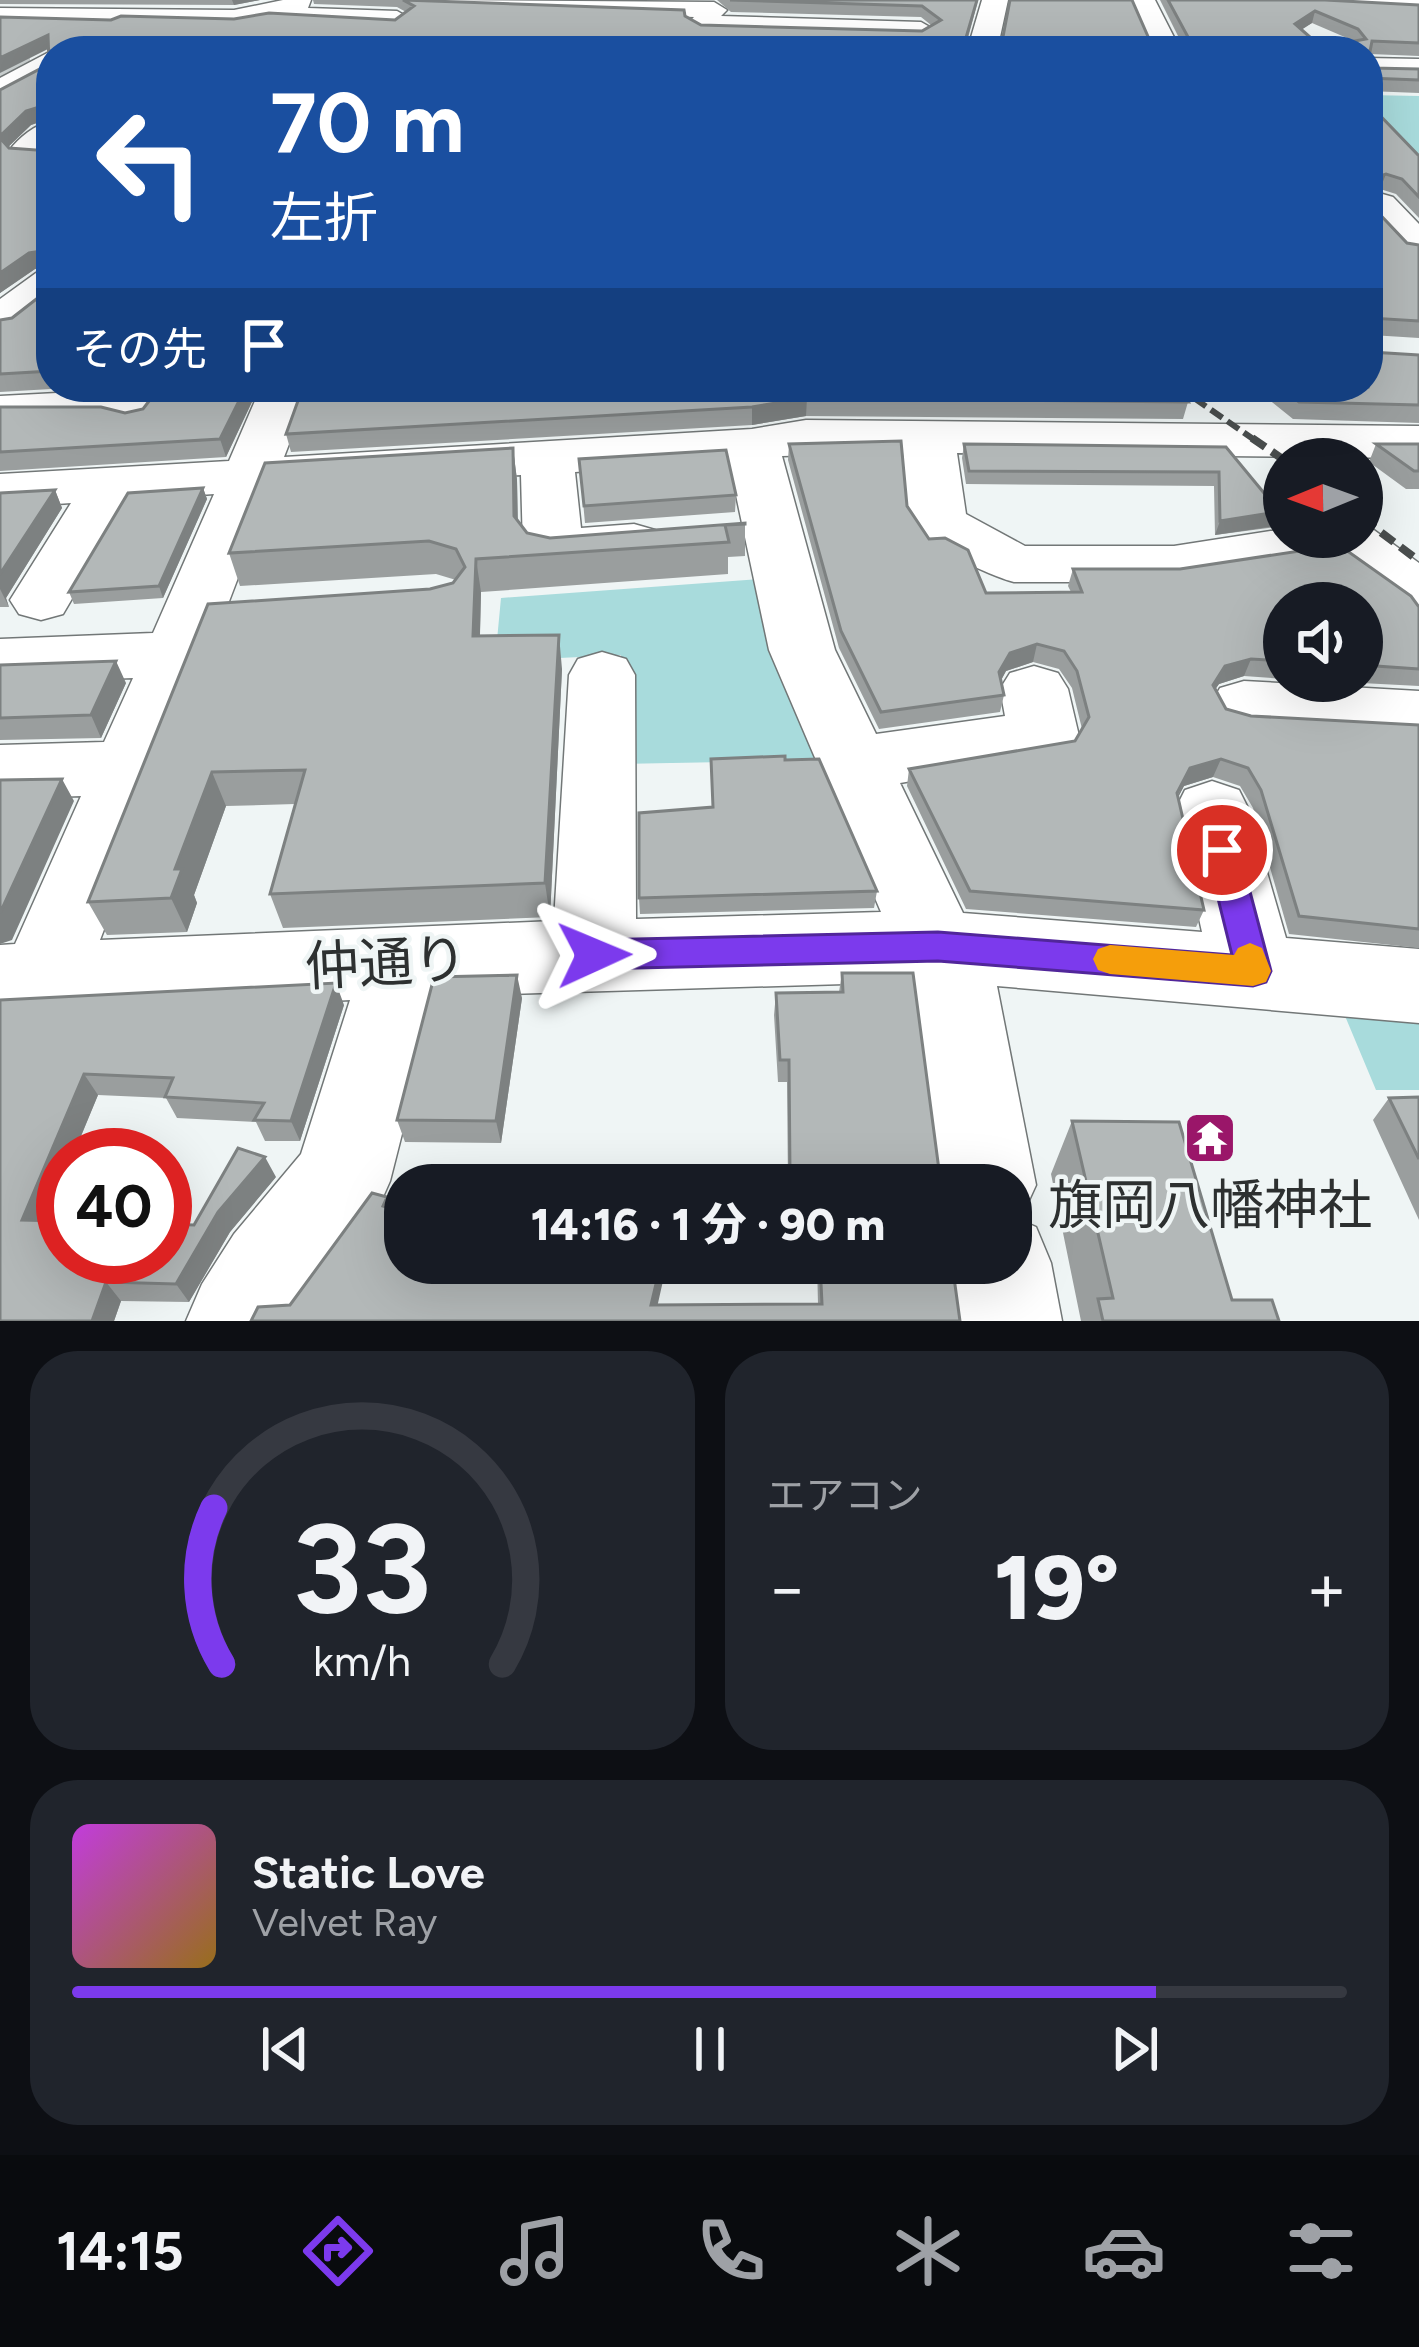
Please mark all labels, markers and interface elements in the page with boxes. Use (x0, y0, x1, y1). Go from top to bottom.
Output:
text: 70 m (270, 72, 464, 173)
icon: left (72, 84, 228, 240)
text: 左折 (270, 186, 378, 251)
icon: arrive (231, 312, 297, 378)
text: その先 (72, 322, 207, 376)
north arrow (1263, 438, 1383, 558)
map controls (1263, 438, 1383, 702)
button: sound (1263, 582, 1383, 702)
pin (1171, 799, 1273, 901)
icon: arrive (1189, 817, 1255, 883)
position arrow (531, 892, 657, 1018)
street label: 仲通り (303, 926, 469, 1000)
temple icon: 旗岡八幡神社 (1182, 1110, 1238, 1166)
speed limit sign: 40 (36, 1128, 192, 1284)
place label: 旗岡八幡神社 (1048, 1173, 1372, 1238)
text: 14:16 · 1 分 · 90 m (531, 1197, 885, 1251)
text: エアコン (767, 1472, 923, 1519)
text: 33 (293, 1494, 432, 1644)
text: 19° (994, 1533, 1120, 1642)
text: − (767, 1548, 808, 1628)
text: + (1306, 1548, 1347, 1628)
text: km/h (313, 1634, 411, 1686)
text: Static Love (252, 1845, 485, 1899)
text: Velvet Ray (252, 1899, 437, 1946)
icon: previous (252, 2016, 318, 2082)
icon: pause (677, 2016, 743, 2082)
icon: next (1102, 2016, 1168, 2082)
icon: directions (296, 2209, 380, 2293)
icon: music (493, 2209, 577, 2293)
icon: phone (689, 2209, 773, 2293)
icon: climate (886, 2209, 970, 2293)
icon: car (1082, 2209, 1166, 2293)
icon: filters (1279, 2209, 1363, 2293)
text: 14:15 (56, 2219, 184, 2284)

